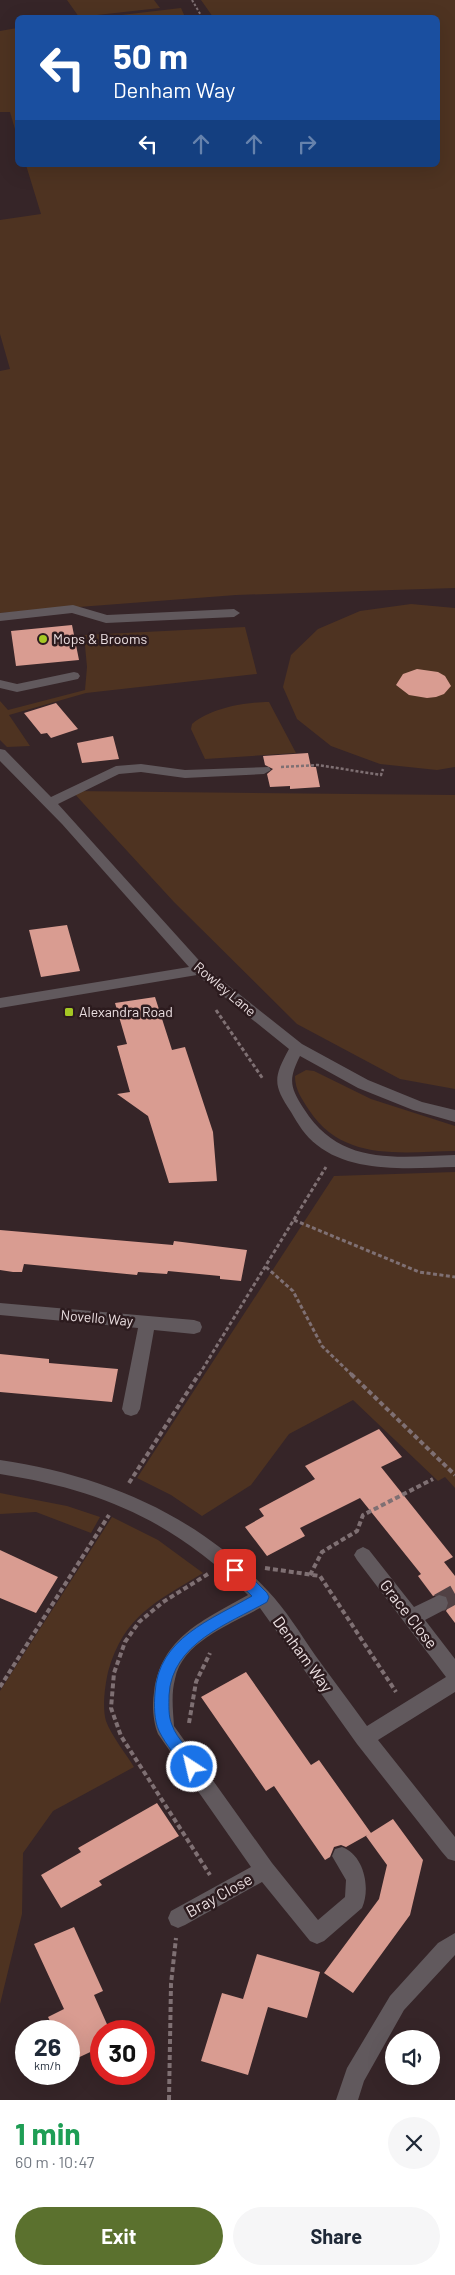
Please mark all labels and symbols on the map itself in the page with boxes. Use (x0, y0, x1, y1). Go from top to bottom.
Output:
place label: Mops & Brooms (53, 630, 148, 647)
marker: Mops & Brooms (37, 633, 49, 645)
street label: Rowley Lane (191, 958, 260, 1019)
place label: Alexandra Road (79, 1003, 173, 1020)
marker: Alexandra Road (63, 1006, 75, 1018)
street label: Novello Way (60, 1306, 135, 1329)
pin (214, 1549, 256, 1591)
street label: Grace Close (377, 1575, 442, 1652)
street label: Denham Way (270, 1612, 338, 1696)
position arrow (165, 1740, 217, 1792)
street label: Bray Close (182, 1869, 255, 1921)
speed limit sign: 30 (90, 2020, 155, 2085)

